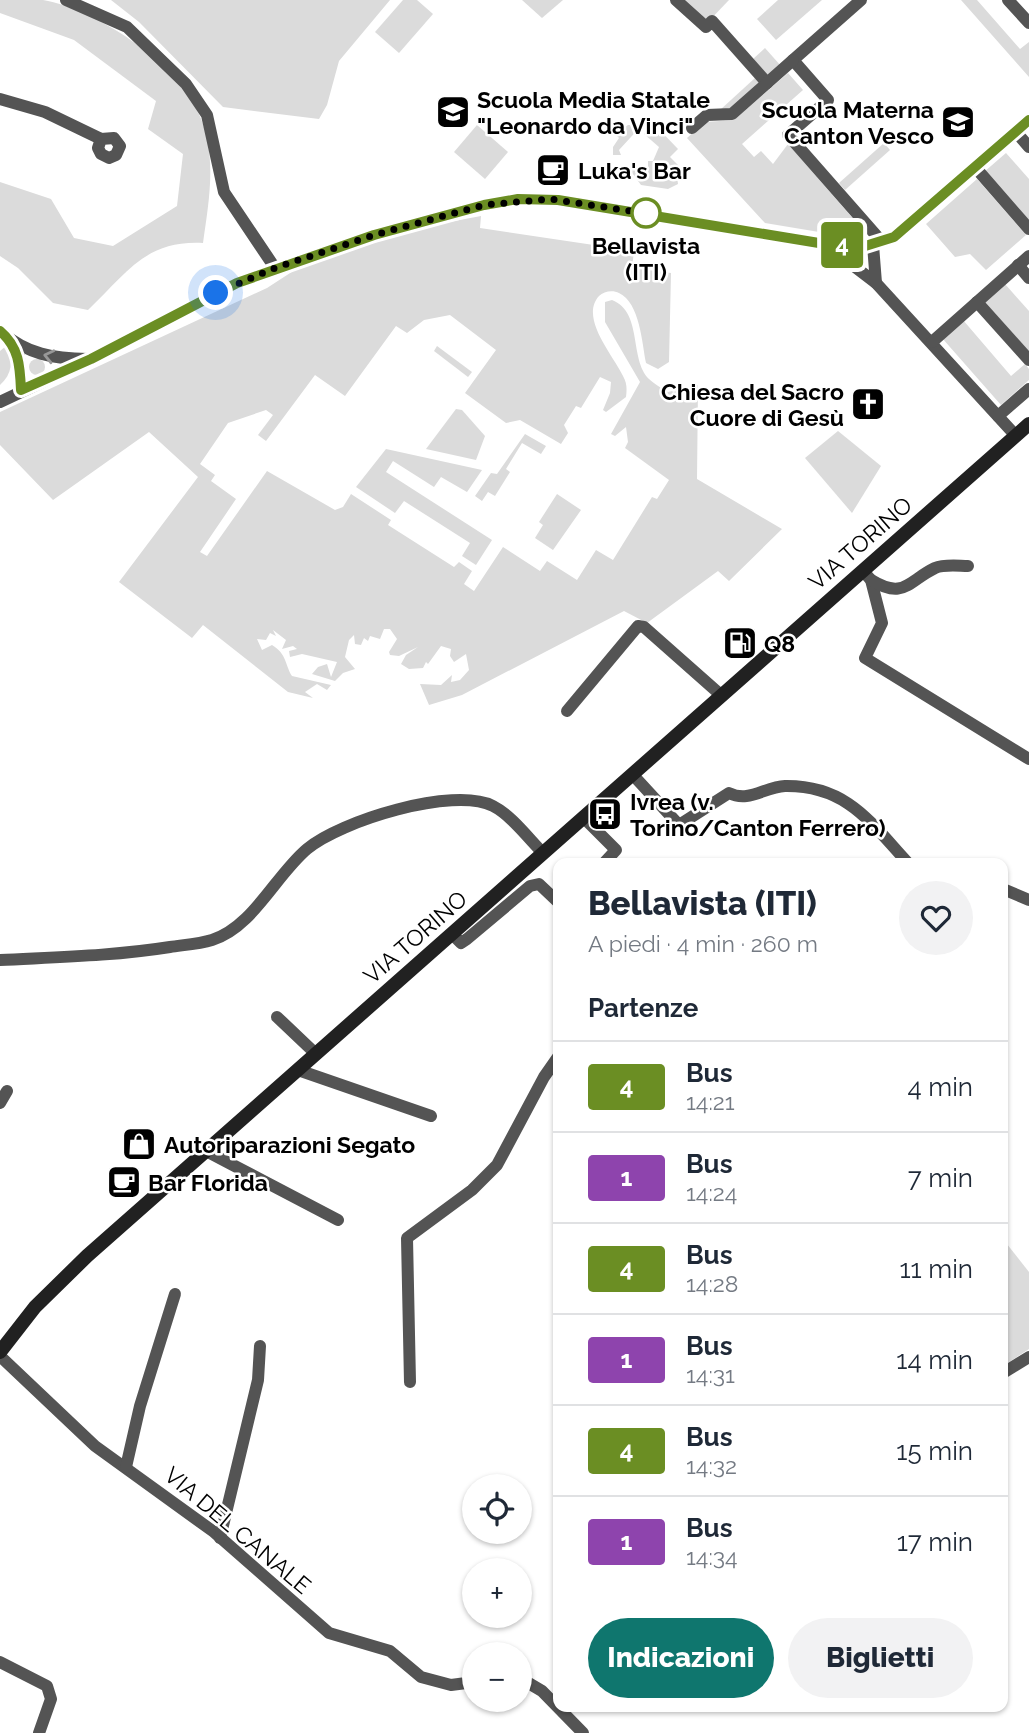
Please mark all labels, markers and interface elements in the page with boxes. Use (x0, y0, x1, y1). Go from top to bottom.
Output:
place label: Scuola Media Statale "Leonardo da Vinci" (477, 86, 710, 139)
school or university icon: Scuola Media Statale "Leonardo da Vinci" (434, 93, 472, 131)
place label: Scuola Materna Canton Vesco (761, 96, 934, 149)
school or university icon: Scuola Materna Canton Vesco (939, 103, 977, 141)
cafe icon: Luka's Bar (534, 151, 572, 189)
place label: Luka's Bar (578, 157, 691, 184)
marker: Bellavista (ITI) (631, 198, 661, 228)
line badge: 4 (819, 222, 865, 268)
text: 4 (835, 230, 849, 259)
place label: Bellavista (ITI) (592, 232, 700, 285)
your location (198, 275, 233, 310)
one-way arrow (43, 350, 55, 365)
place label: Chiesa del Sacro Cuore di Gesù (661, 378, 844, 431)
church icon: Chiesa del Sacro Cuore di Gesù (849, 385, 887, 423)
street label: VIA TORINO (803, 491, 917, 595)
fuel station icon: Q8 (721, 624, 759, 662)
place label: Q8 (764, 630, 795, 657)
place label: Ivrea (v. Torino/Canton Ferrero) (630, 788, 886, 841)
bus stop icon: Ivrea (v. Torino/Canton Ferrero) (586, 795, 624, 833)
button: heart (899, 881, 973, 955)
text: Bellavista (ITI) (588, 884, 817, 923)
street label: VIA TORINO (358, 885, 472, 989)
text: A piedi · 4 min · 260 m (588, 930, 818, 957)
text: Partenze (588, 993, 698, 1023)
text: Bus (686, 1058, 733, 1088)
text: 4 (620, 1072, 633, 1101)
text: 4 min (907, 1072, 973, 1102)
text: 14:21 (686, 1088, 735, 1115)
shop icon: Autoriparazioni Segato (120, 1125, 158, 1163)
place label: Autoriparazioni Segato (164, 1131, 415, 1158)
text: Bus (686, 1149, 733, 1179)
cafe icon: Bar Florida (105, 1163, 143, 1201)
text: 1 (621, 1163, 632, 1192)
text: 7 min (908, 1163, 973, 1193)
place label: Bar Florida (148, 1169, 268, 1196)
text: 14:24 (686, 1179, 737, 1206)
text: Bus (686, 1240, 733, 1270)
text: 4 (620, 1254, 633, 1283)
text: 11 min (899, 1254, 973, 1284)
text: 14:28 (686, 1270, 738, 1297)
text: Bus (686, 1331, 733, 1361)
text: 1 (621, 1345, 632, 1374)
text: 14 min (896, 1345, 973, 1375)
text: 14:31 (686, 1361, 735, 1388)
text: Bus (686, 1422, 733, 1452)
text: 4 (620, 1436, 633, 1465)
text: 15 min (896, 1436, 973, 1466)
text: 14:32 (686, 1452, 737, 1479)
street label: VIA DEL CANALE (159, 1461, 317, 1599)
map controls (462, 1474, 532, 1712)
button: locate (462, 1474, 532, 1544)
text: Bus (686, 1513, 733, 1543)
text: 1 (621, 1527, 632, 1556)
text: 17 min (897, 1527, 973, 1557)
text: 14:34 (686, 1543, 738, 1570)
button: + (462, 1558, 532, 1628)
button: Indicazioni (588, 1618, 774, 1698)
button: Biglietti (788, 1618, 973, 1698)
button: − (462, 1642, 532, 1712)

